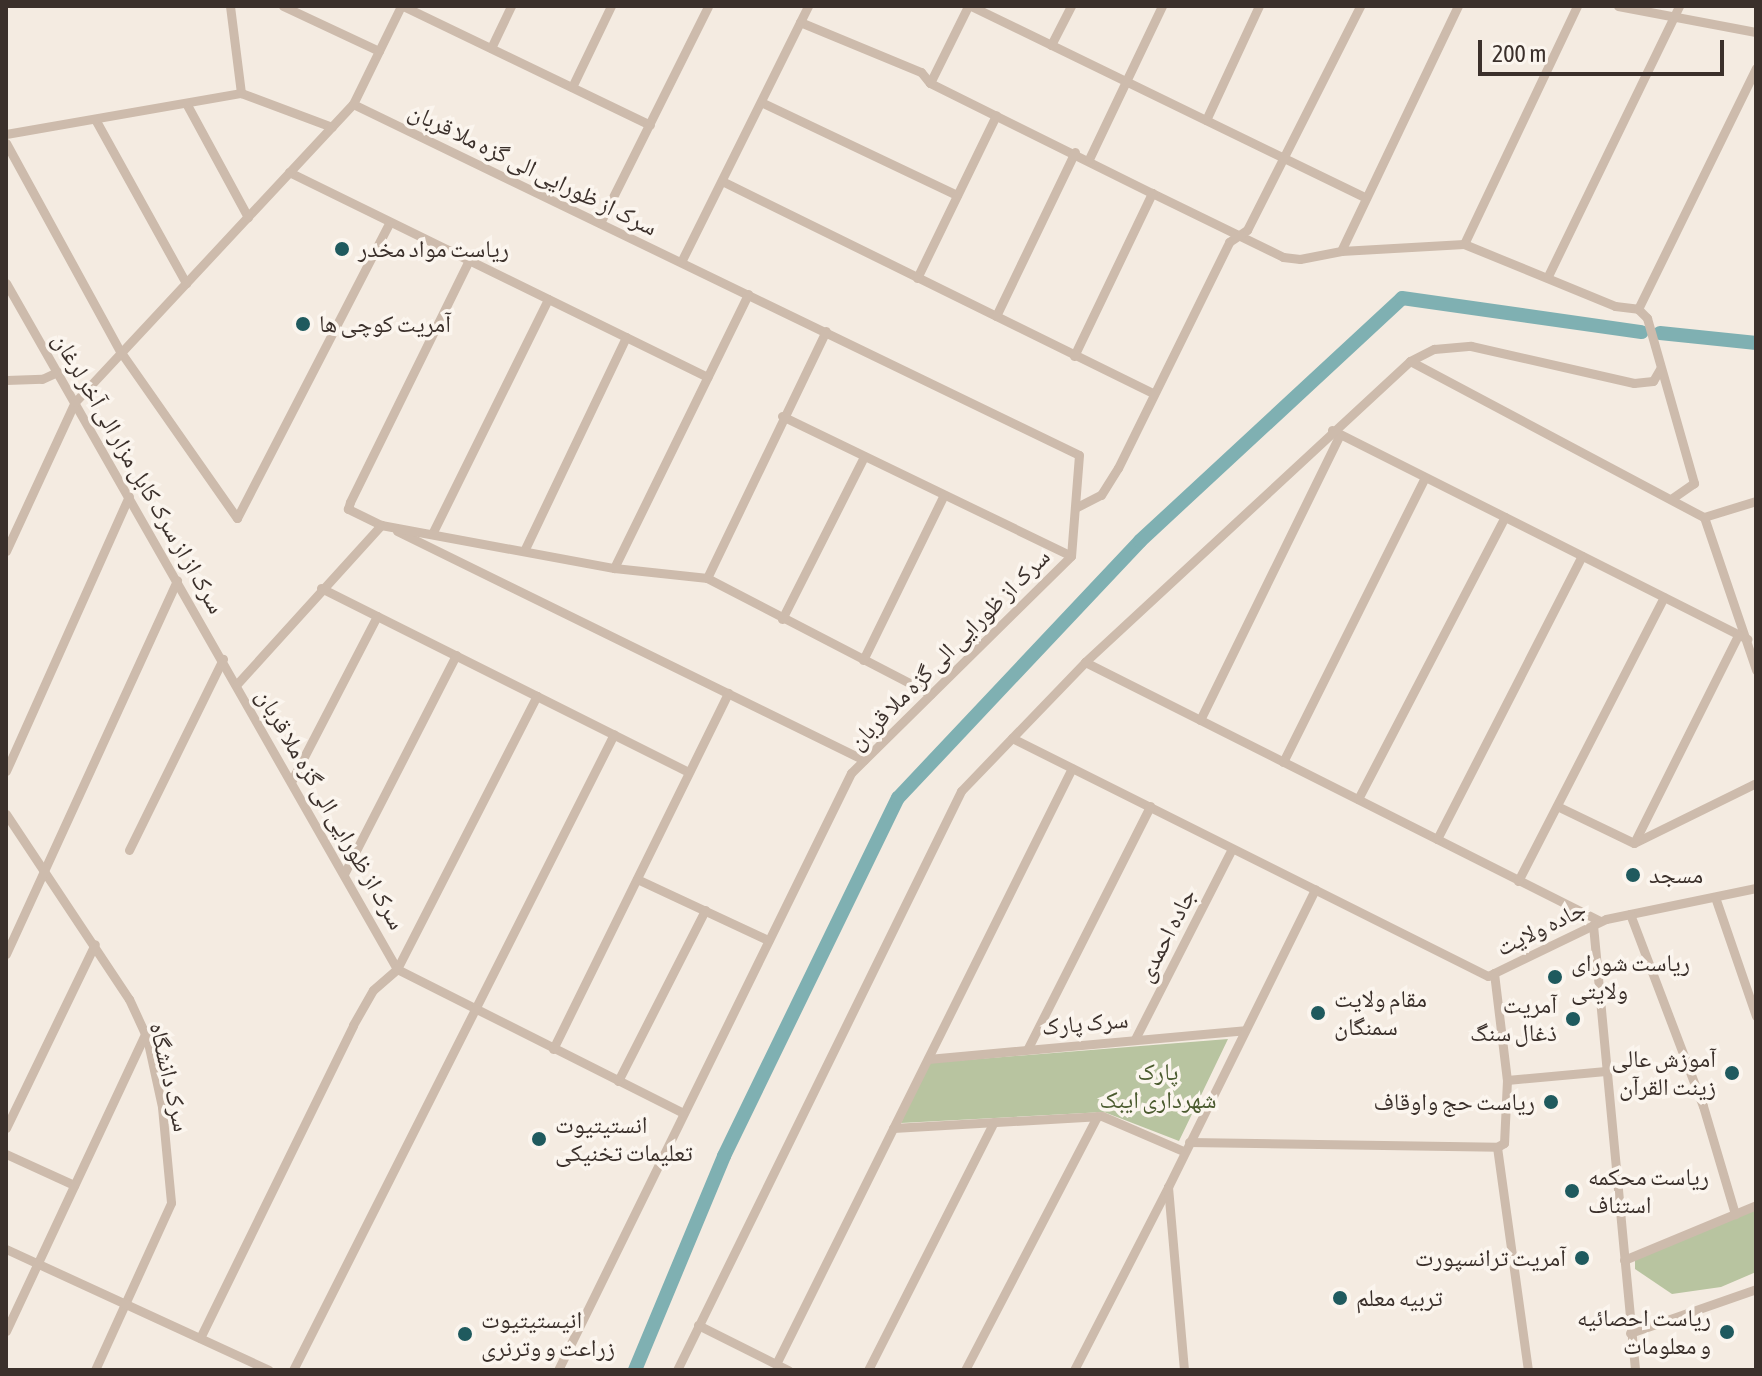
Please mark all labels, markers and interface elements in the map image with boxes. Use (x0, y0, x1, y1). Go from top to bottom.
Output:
scale bar (1482, 24, 1728, 74)
text: 200 m (1492, 40, 1546, 67)
street label: سرک از ظورایی الی گزه ملا قربان (404, 96, 662, 242)
place label: ریاست مواد مخدر (358, 235, 509, 263)
marker: ریاست مواد مخدر (333, 240, 351, 258)
place label: آمریت کوچی ها (319, 310, 451, 338)
marker: آمریت کوچی ها (294, 315, 312, 333)
street label: سرک از از سرک کابل مزار الی آخر لرغان (47, 328, 231, 618)
street label: سرک از ظورایی الی گزه ملا قربان (842, 542, 1056, 756)
street label: سرک از ظورایی الی گزه ملا قربان (250, 684, 412, 934)
place label: مسجد (1649, 861, 1703, 889)
marker: مسجد (1624, 866, 1642, 884)
street label: جاده احمدی (1130, 883, 1202, 987)
street label: جاده ولایت (1492, 894, 1590, 962)
place label: ریاست شورای ولایتی (1571, 949, 1690, 1005)
marker: ریاست شورای ولایتی (1546, 968, 1564, 986)
place label: مقام ولایت سمنگان (1334, 985, 1427, 1041)
place label: آمریت ذغال سنگ (1470, 991, 1557, 1047)
marker: مقام ولایت سمنگان (1309, 1004, 1327, 1022)
street label: سرک پارک (1040, 1005, 1130, 1041)
marker: آمریت ذغال سنگ (1564, 1010, 1582, 1028)
street label: سرک دانشگاه (143, 1020, 197, 1134)
place label: آموزش عالی زینت القرآن (1611, 1045, 1716, 1101)
park label: پارک شهرداری ایبک (1099, 1058, 1217, 1114)
marker: آموزش عالی زینت القرآن (1723, 1064, 1741, 1082)
place label: ریاست حج واوقاف (1374, 1088, 1535, 1116)
marker: ریاست حج واوقاف (1542, 1093, 1560, 1111)
place label: انستیتیوت تعلیمات تخنیکی (555, 1111, 693, 1167)
marker: انستیتیوت تعلیمات تخنیکی (530, 1130, 548, 1148)
place label: ریاست محکمه استناف (1588, 1163, 1709, 1219)
marker: ریاست محکمه استناف (1563, 1182, 1581, 1200)
place label: آمریت ترانسپورت (1415, 1244, 1566, 1272)
marker: آمریت ترانسپورت (1573, 1249, 1591, 1267)
place label: تربیه معلم (1356, 1284, 1443, 1312)
marker: تربیه معلم (1331, 1289, 1349, 1307)
place label: ریاست احصائیه و معلومات (1577, 1304, 1711, 1360)
place label: انیستیتیوت زراعت و وترنری (481, 1306, 615, 1362)
marker: ریاست احصائیه و معلومات (1718, 1323, 1736, 1341)
marker: انیستیتیوت زراعت و وترنری (456, 1325, 474, 1343)

